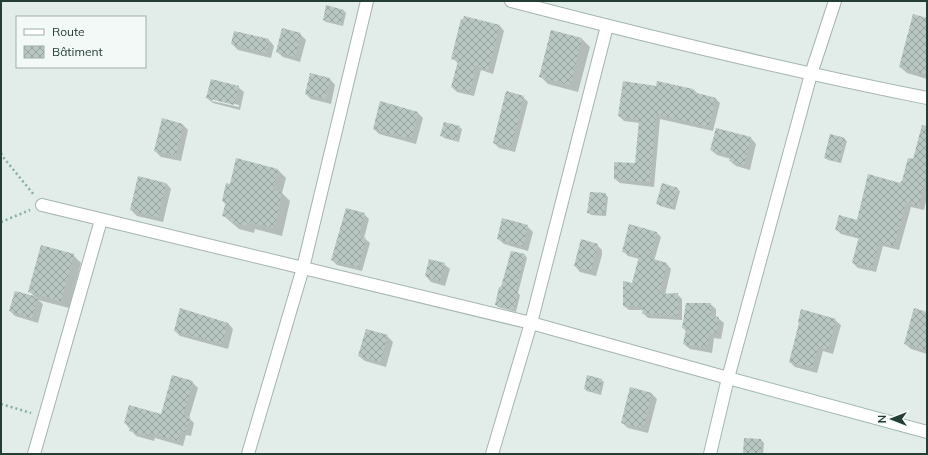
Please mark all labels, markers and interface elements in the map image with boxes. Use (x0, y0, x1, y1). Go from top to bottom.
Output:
legend (16, 16, 146, 68)
text: Route (52, 24, 85, 39)
text: Bâtiment (52, 44, 103, 59)
north arrow (872, 399, 912, 439)
text: N (875, 415, 889, 423)

